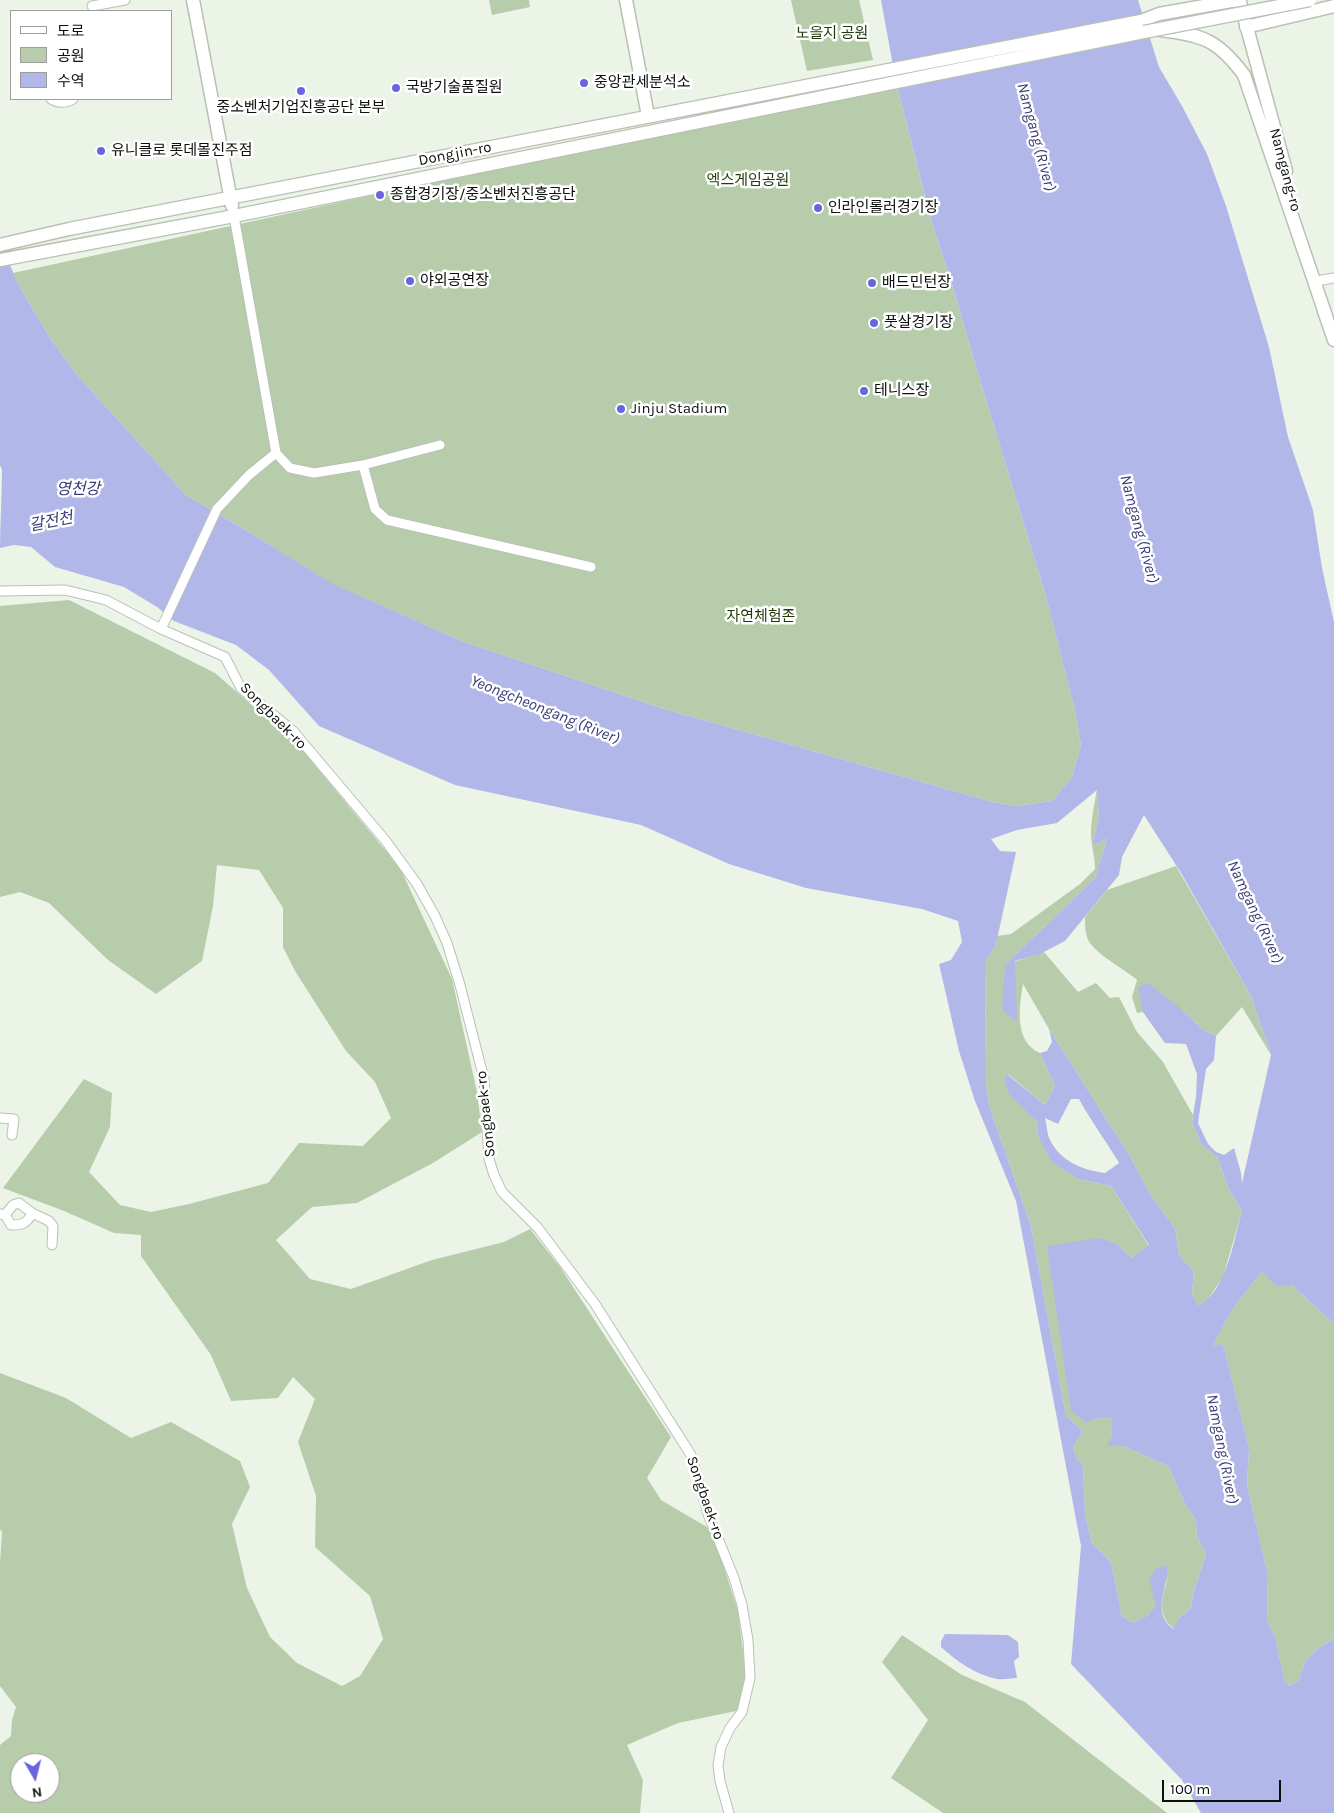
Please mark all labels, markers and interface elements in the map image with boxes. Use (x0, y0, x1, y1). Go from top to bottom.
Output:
legend (10, 10, 172, 100)
text: 도로 (57, 22, 85, 40)
park label: 노을지 공원 (796, 25, 868, 43)
text: 공원 (57, 47, 85, 65)
text: 수역 (57, 72, 85, 90)
place label: 중앙관세분석소 (594, 74, 691, 92)
marker: 중앙관세분석소 (578, 77, 590, 89)
place label: 국방기술품질원 (406, 79, 503, 97)
water label: Namgang (River) (1012, 81, 1060, 193)
marker: 국방기술품질원 (390, 82, 402, 94)
marker: 중소벤처기업진흥공단 본부 (295, 85, 307, 97)
place label: 중소벤처기업진흥공단 본부 (216, 99, 386, 117)
street label: Namgang-ro (1265, 126, 1305, 214)
street label: Dongjin-ro (417, 138, 493, 170)
place label: 유니클로 롯데몰진주점 (111, 142, 253, 160)
marker: 유니클로 롯데몰진주점 (95, 145, 107, 157)
park label: 엑스게임공원 (707, 172, 789, 190)
place label: 종합경기장/중소벤처진흥공단 (390, 186, 576, 204)
marker: 종합경기장/중소벤처진흥공단 (374, 189, 386, 201)
place label: 인라인롤러경기장 (828, 199, 938, 217)
marker: 인라인롤러경기장 (812, 202, 824, 214)
place label: 야외공연장 (420, 272, 489, 290)
place label: 배드민턴장 (882, 274, 951, 292)
marker: 야외공연장 (404, 275, 416, 287)
marker: 배드민턴장 (866, 277, 878, 289)
place label: 풋살경기장 (884, 314, 953, 332)
marker: 풋살경기장 (868, 317, 880, 329)
place label: 테니스장 (874, 382, 929, 400)
marker: 테니스장 (858, 385, 870, 397)
place label: Jinju Stadium (631, 400, 727, 418)
marker: Jinju Stadium (615, 403, 627, 415)
water label: Namgang (River) (1115, 473, 1163, 585)
water label: 영천강 (56, 479, 100, 499)
water label: 갈전천 (27, 508, 75, 536)
park label: 자연체험존 (727, 608, 795, 626)
water label: Yeongcheongang (River) (468, 671, 622, 749)
street label: Songbaek-ro (236, 679, 310, 753)
water label: Namgang (River) (1223, 857, 1287, 967)
street label: Songbaek-ro (473, 1070, 499, 1158)
water label: Namgang (River) (1202, 1393, 1242, 1505)
street label: Songbaek-ro (682, 1454, 728, 1542)
north arrow (10, 1753, 60, 1803)
scale bar (1164, 1770, 1283, 1802)
text: 100 m (1170, 1780, 1210, 1798)
text: N (31, 1783, 43, 1801)

